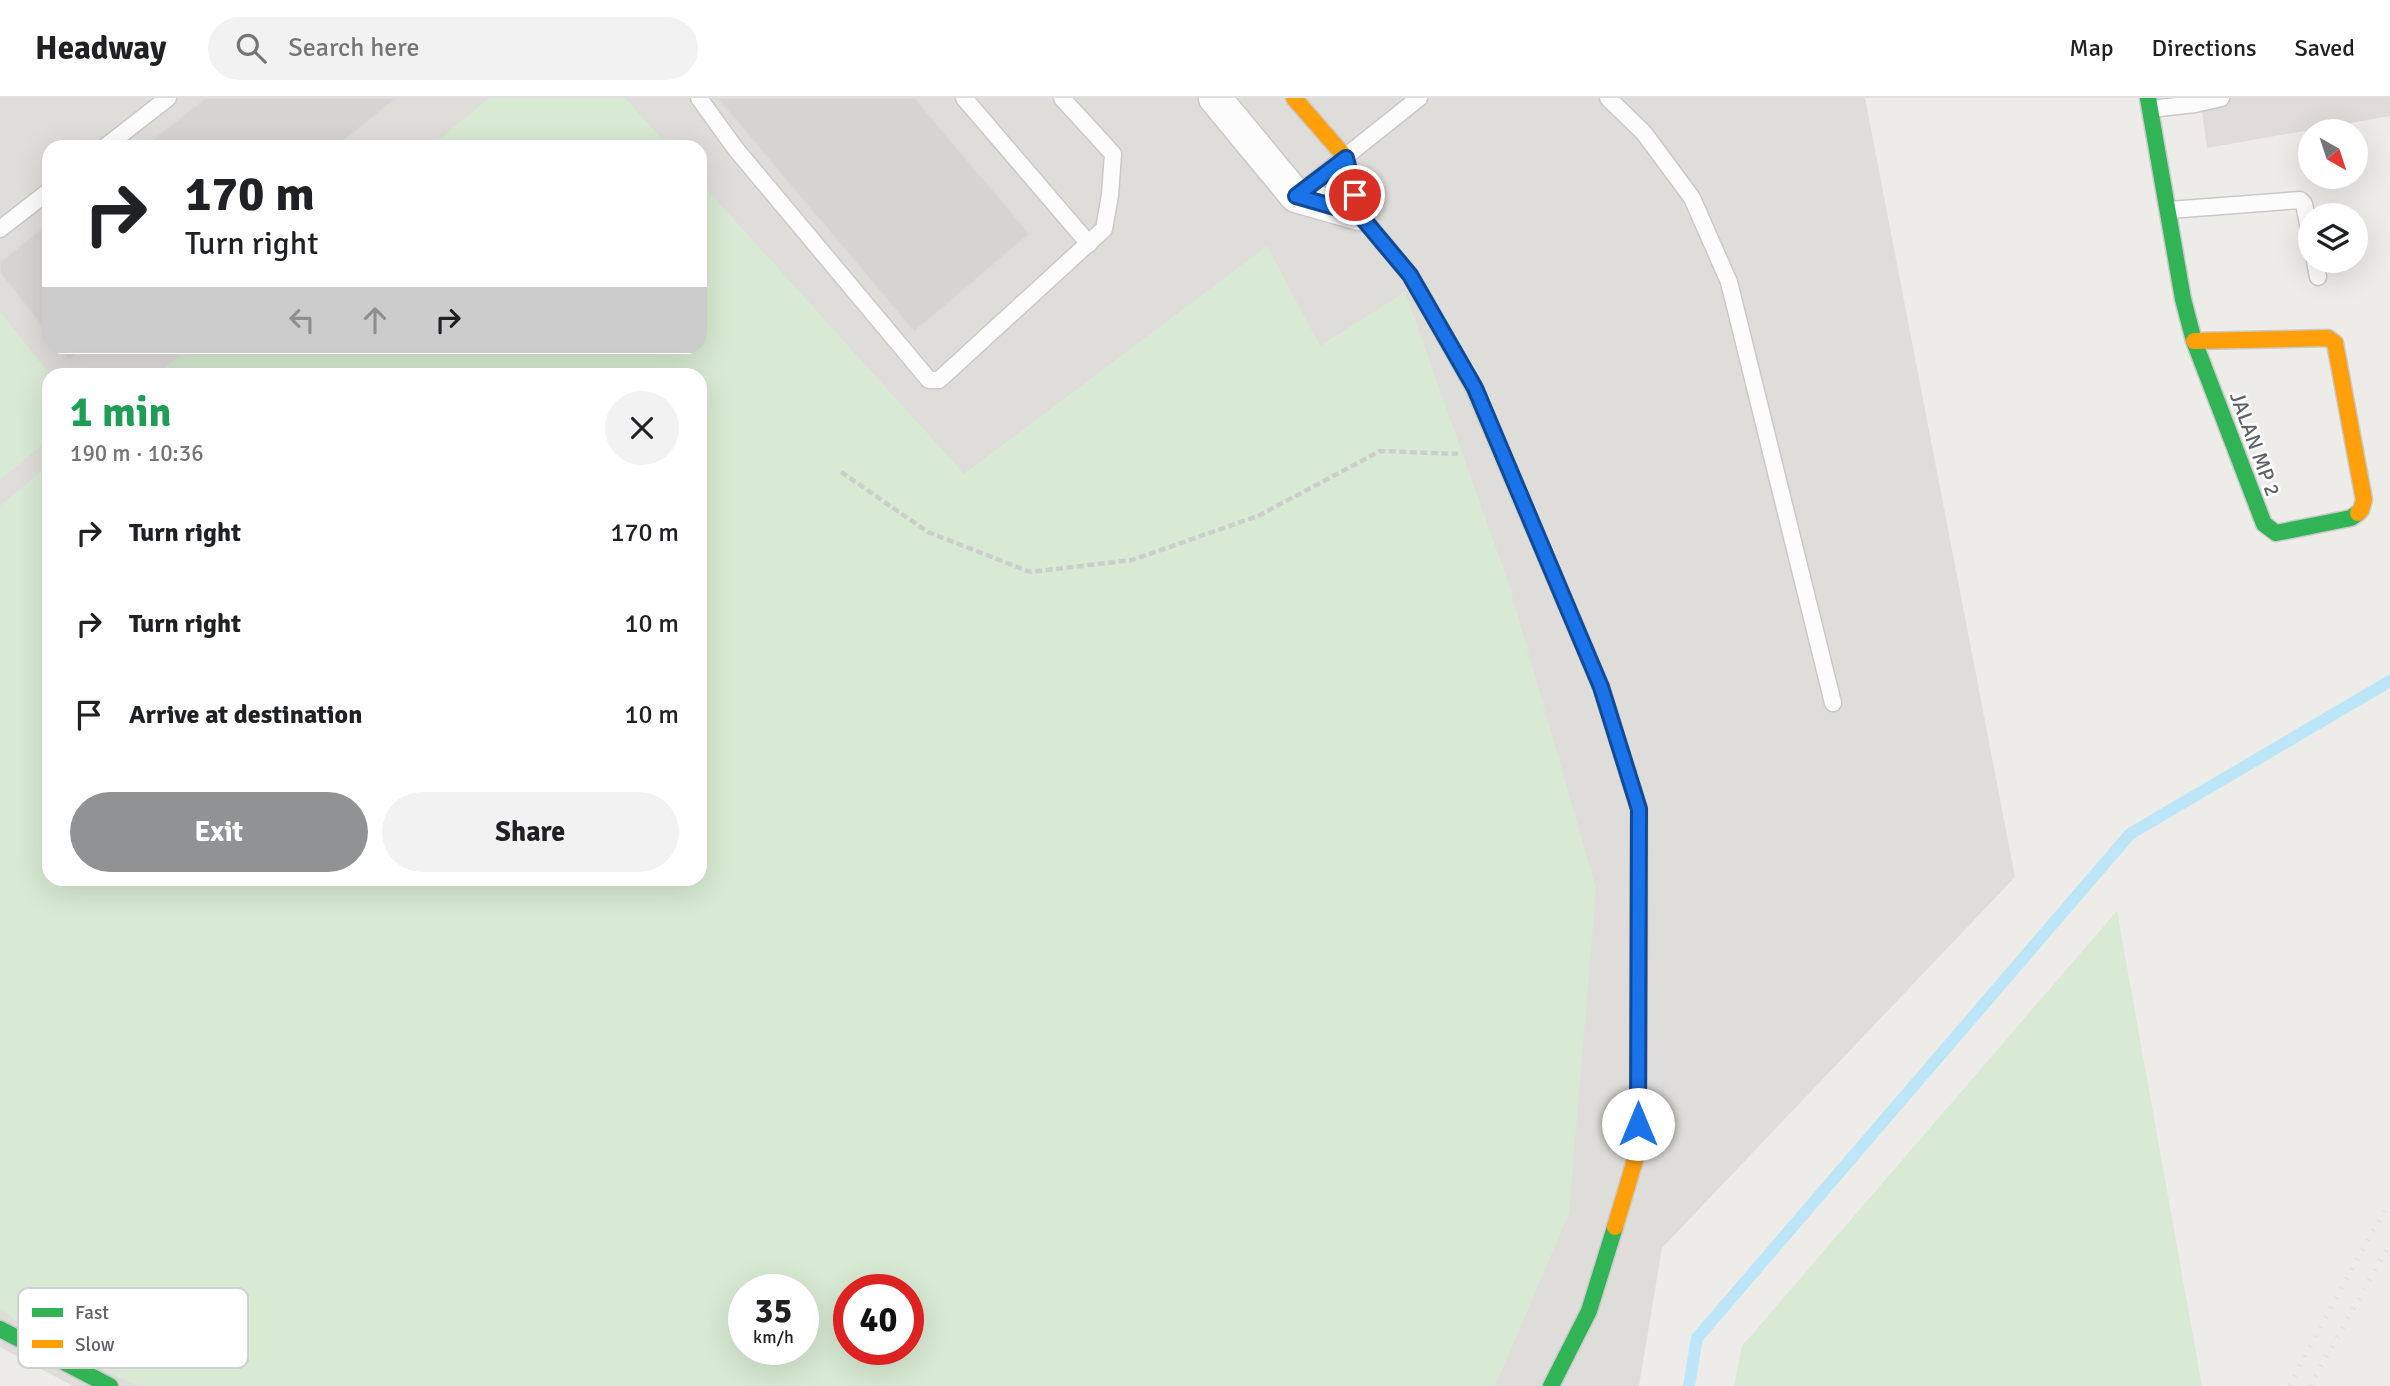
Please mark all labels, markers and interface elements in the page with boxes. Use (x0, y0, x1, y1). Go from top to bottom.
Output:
search box (208, 17, 698, 80)
text: Headway (35, 28, 166, 69)
icon: search (232, 29, 270, 67)
text: Search here (288, 32, 419, 64)
text: Map (2069, 33, 2114, 63)
text: Directions (2152, 33, 2257, 63)
text: Saved (2295, 33, 2355, 63)
north arrow (2298, 119, 2368, 189)
map controls (2298, 119, 2368, 273)
text: 170 m (185, 164, 315, 224)
pin (1325, 165, 1385, 225)
icon: right (70, 168, 161, 259)
icon: arrive (1336, 176, 1374, 214)
button: layers (2298, 203, 2368, 273)
text: Turn right (185, 224, 318, 263)
icon: left (283, 301, 321, 339)
icon: ahead (356, 301, 394, 339)
icon: right (429, 301, 467, 339)
text: 1 min (70, 387, 171, 438)
street label: JALAN MP 2 (2224, 388, 2286, 500)
button: close (605, 391, 679, 465)
text: 190 m · 10:36 (70, 439, 204, 468)
icon: right (70, 514, 108, 552)
text: Turn right (129, 517, 241, 549)
text: 170 m (610, 517, 679, 549)
icon: right (70, 605, 108, 643)
text: Turn right (129, 608, 241, 640)
text: 10 m (624, 608, 679, 640)
icon: arrive (70, 696, 108, 734)
text: Arrive at destination (129, 699, 362, 731)
text: 10 m (624, 699, 679, 731)
button: Exit (70, 792, 368, 872)
button: Share (382, 792, 679, 872)
position arrow (1601, 1087, 1675, 1161)
speed limit sign: 40 (833, 1274, 924, 1365)
legend (18, 1288, 248, 1368)
text: 35 (755, 1289, 792, 1332)
text: Fast (75, 1301, 109, 1325)
text: km/h (753, 1326, 794, 1348)
text: Slow (75, 1333, 115, 1357)

